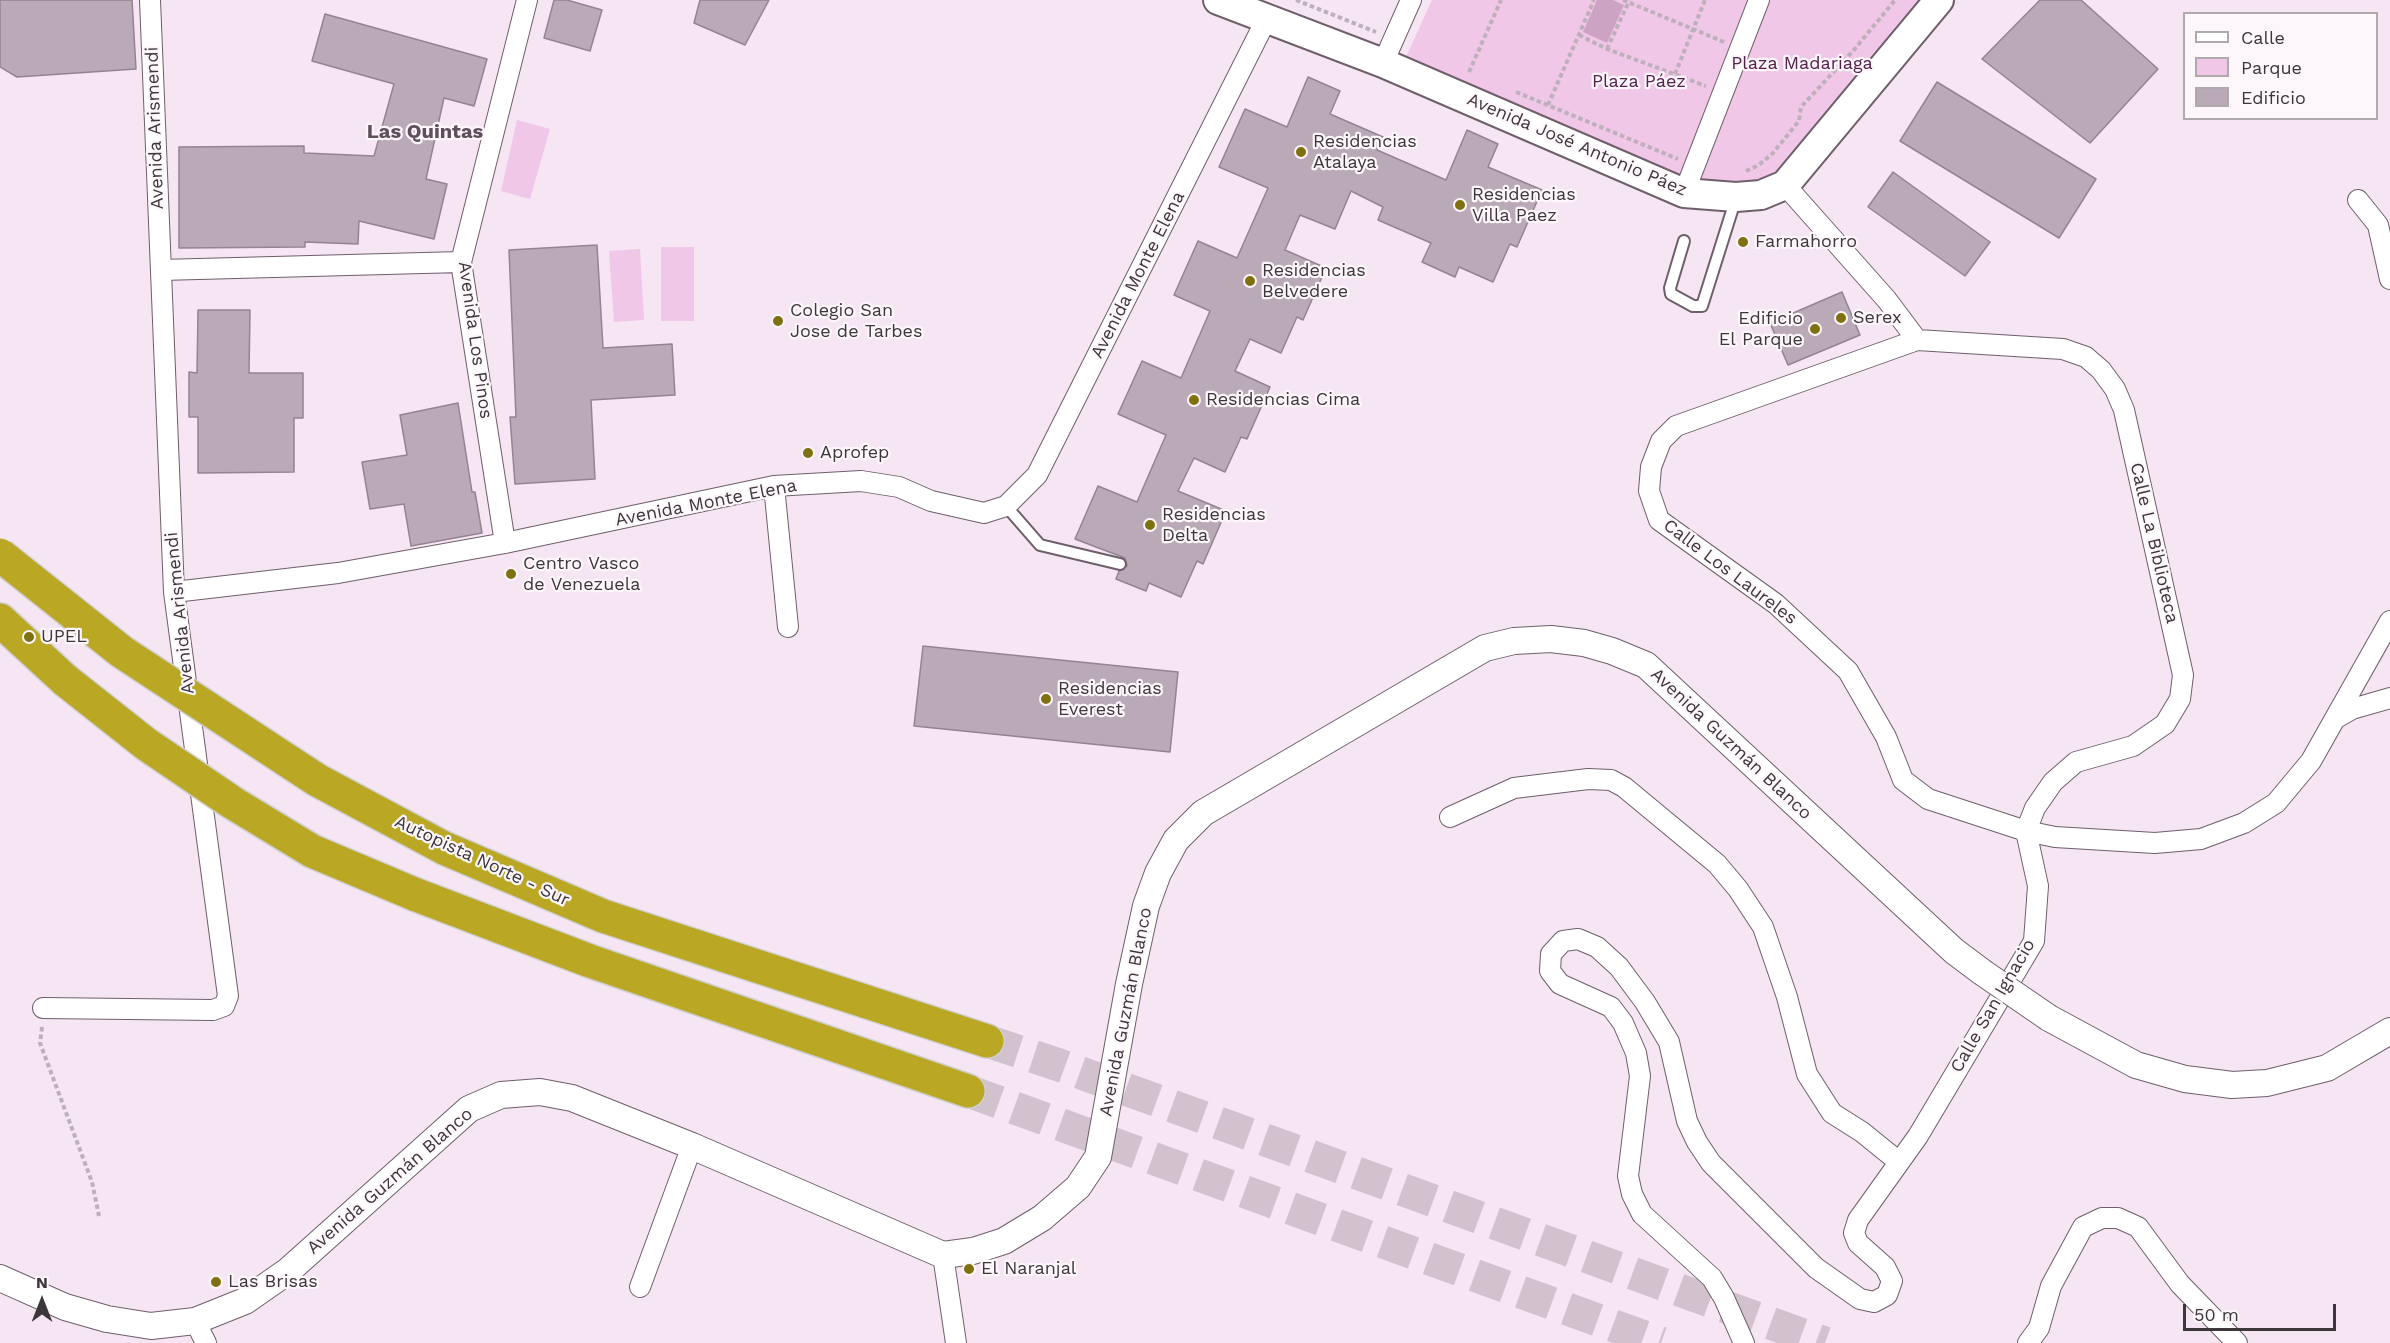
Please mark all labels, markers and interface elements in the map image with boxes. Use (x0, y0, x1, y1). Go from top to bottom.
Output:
legend (2183, 12, 2378, 120)
text: Calle (2241, 27, 2285, 48)
street label: Avenida Arismendi (141, 46, 169, 210)
park label: Plaza Madariaga (1731, 53, 1873, 75)
text: Parque (2241, 57, 2302, 78)
park label: Plaza Páez (1592, 71, 1686, 93)
text: Edificio (2241, 87, 2306, 108)
street label: Avenida José Antonio Páez (1464, 89, 1690, 201)
district label: Las Quintas (367, 120, 483, 144)
place label: Residencias Atalaya (1313, 131, 1417, 174)
marker: Residencias Atalaya (1294, 145, 1308, 159)
place label: Residencias Villa Paez (1472, 184, 1576, 226)
street label: Avenida Monte Elena (1087, 188, 1189, 362)
marker: Residencias Villa Paez (1453, 198, 1467, 212)
place label: Farmahorro (1755, 231, 1857, 253)
marker: Farmahorro (1736, 235, 1750, 249)
street label: Avenida Los Pinos (453, 260, 497, 420)
place label: Residencias Belvedere (1262, 260, 1366, 302)
marker: Residencias Belvedere (1243, 274, 1257, 288)
place label: Colegio San Jose de Tarbes (790, 300, 922, 342)
place label: Serex (1853, 307, 1902, 329)
place label: Edificio El Parque (1719, 308, 1803, 350)
marker: Serex (1834, 311, 1848, 325)
marker: Colegio San Jose de Tarbes (771, 314, 785, 328)
marker: Edificio El Parque (1808, 322, 1822, 336)
place label: Residencias Cima (1206, 389, 1360, 411)
marker: Residencias Cima (1187, 393, 1201, 407)
place label: Aprofep (820, 442, 889, 464)
marker: Aprofep (801, 446, 815, 460)
street label: Calle La Biblioteca (2125, 461, 2183, 625)
street label: Avenida Monte Elena (613, 475, 799, 531)
place label: Residencias Delta (1162, 504, 1266, 546)
street label: Calle Los Laureles (1659, 515, 1801, 629)
marker: Residencias Delta (1143, 518, 1157, 532)
street label: Avenida Arismendi (161, 531, 199, 695)
place label: Centro Vasco de Venezuela (523, 553, 640, 596)
marker: Centro Vasco de Venezuela (504, 567, 518, 581)
place label: UPEL (41, 626, 87, 648)
marker: UPEL (22, 630, 36, 644)
street label: Avenida Guzmán Blanco (1646, 664, 1816, 824)
place label: Residencias Everest (1058, 678, 1162, 720)
marker: Residencias Everest (1039, 692, 1053, 706)
street label: Autopista Norte - Sur (391, 811, 573, 911)
street label: Avenida Guzmán Blanco (1095, 906, 1157, 1118)
street label: Calle San Ignacio (1946, 935, 2040, 1077)
street label: Avenida Guzmán Blanco (303, 1103, 477, 1259)
place label: El Naranjal (981, 1258, 1076, 1280)
marker: El Naranjal (962, 1262, 976, 1276)
north arrow (12, 1271, 72, 1331)
place label: Las Brisas (228, 1271, 318, 1293)
text: N (36, 1273, 48, 1292)
marker: Las Brisas (209, 1275, 223, 1289)
scale bar (2186, 1292, 2339, 1330)
text: 50 m (2194, 1304, 2239, 1325)

